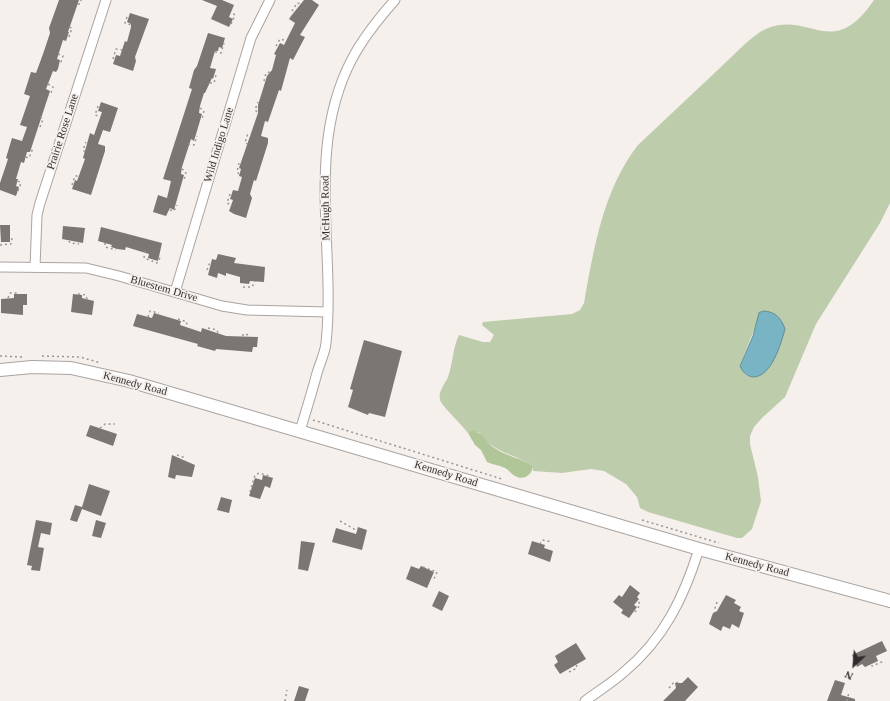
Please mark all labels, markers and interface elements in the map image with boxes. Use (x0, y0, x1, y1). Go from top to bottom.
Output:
street label: Prairie Rose Lane (45, 92, 81, 172)
street label: Wild Indigo Lane (201, 106, 237, 184)
street label: McHugh Road (319, 175, 333, 241)
street label: Bluestem Drive (129, 273, 199, 305)
street label: Kennedy Road (102, 369, 168, 399)
street label: Kennedy Road (413, 458, 479, 490)
street label: Kennedy Road (724, 550, 790, 580)
north arrow (834, 645, 874, 685)
text: N (843, 669, 855, 683)

